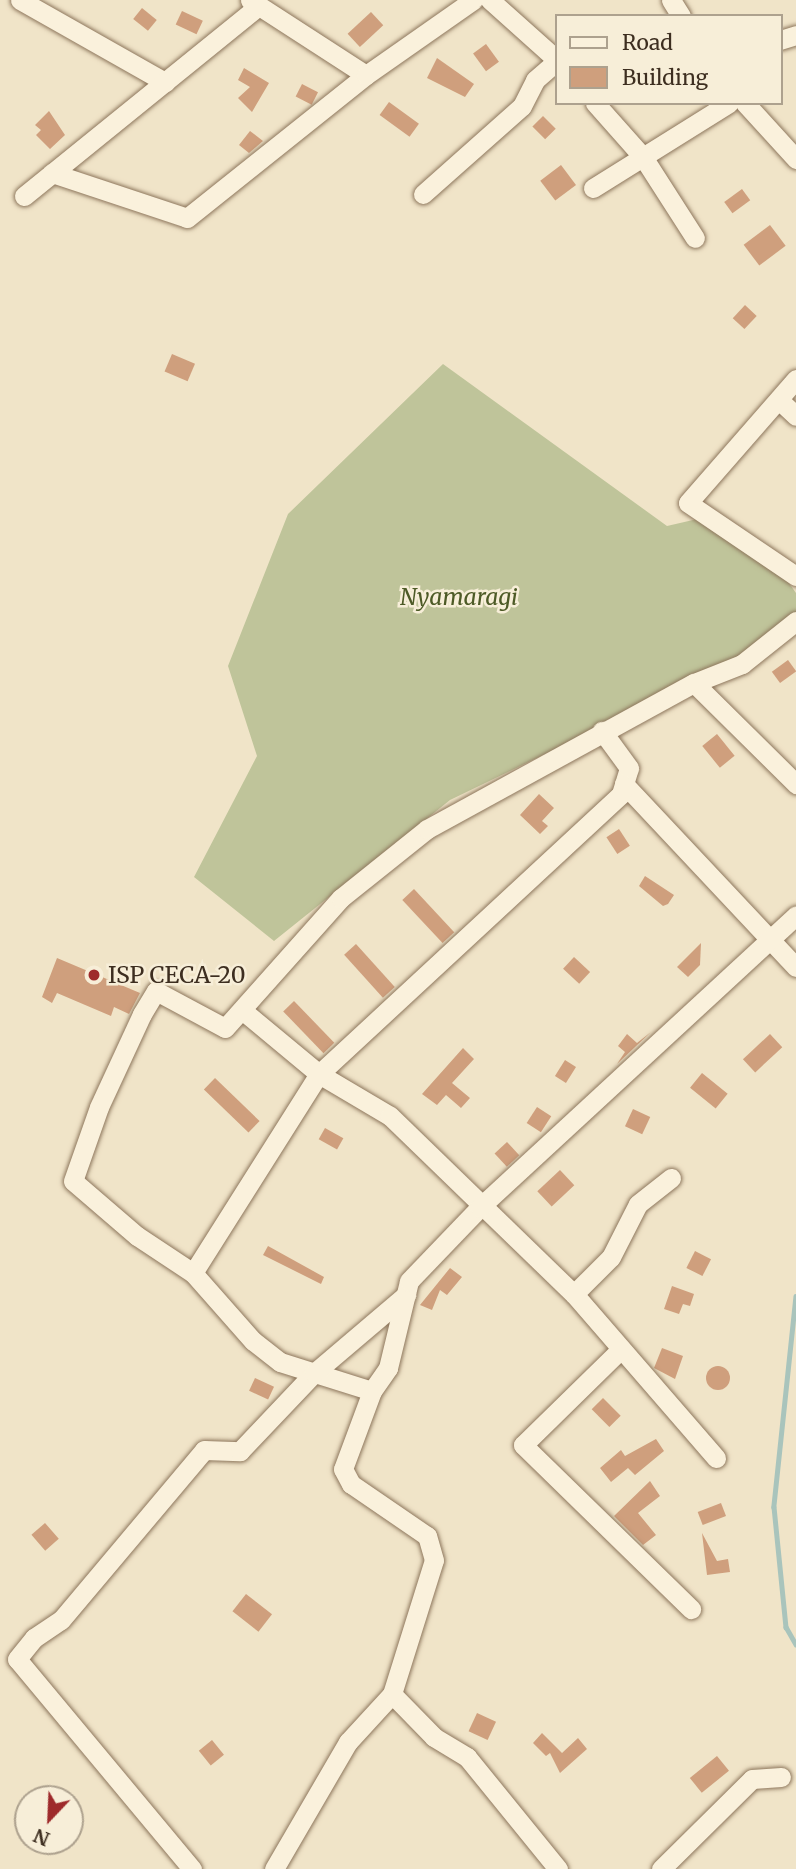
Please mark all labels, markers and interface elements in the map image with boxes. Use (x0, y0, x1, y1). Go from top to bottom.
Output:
legend (554, 14, 782, 105)
text: Road (622, 29, 673, 56)
text: Building (622, 64, 708, 91)
park label: Nyamaragi (400, 583, 518, 611)
place label: ISP CECA-20 (108, 961, 246, 989)
marker: ISP CECA-20 (86, 967, 102, 983)
north arrow (14, 1785, 84, 1855)
text: N (30, 1824, 53, 1851)

